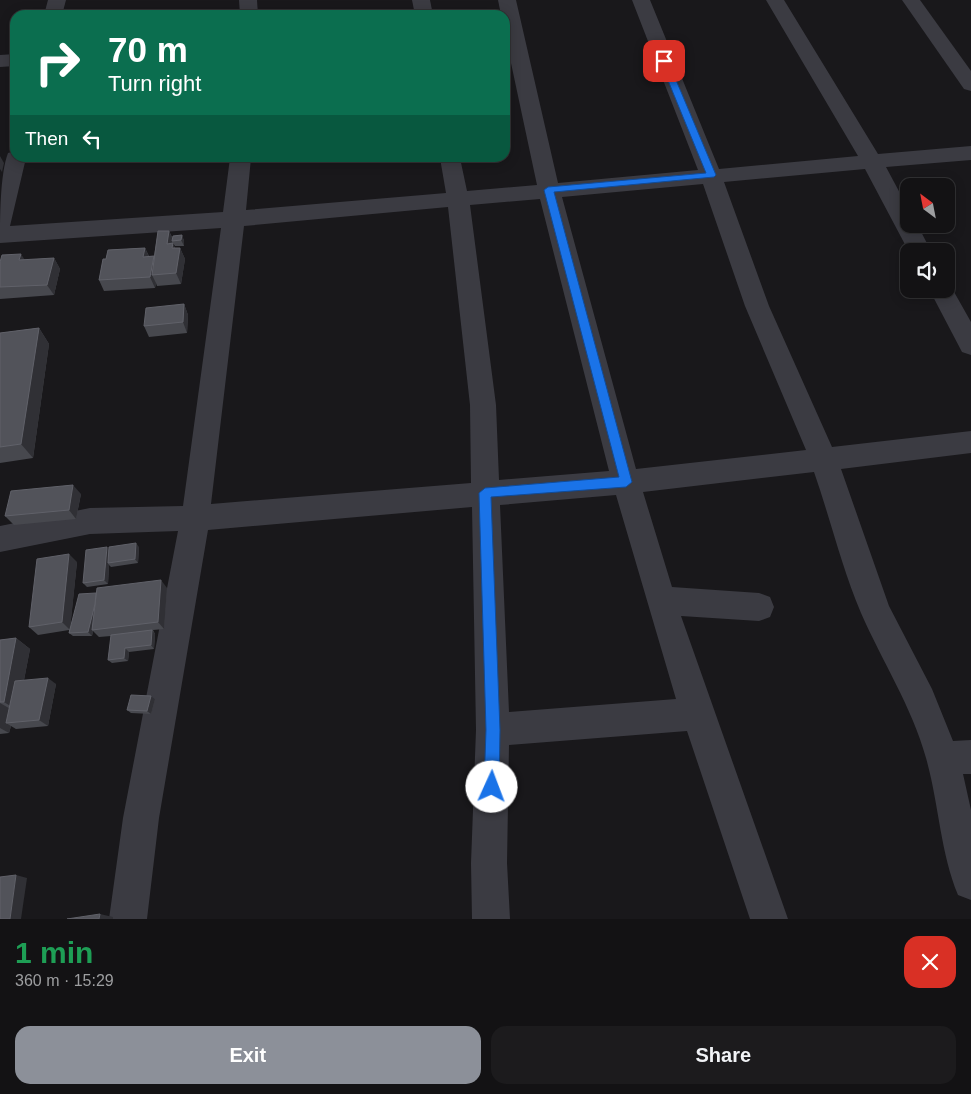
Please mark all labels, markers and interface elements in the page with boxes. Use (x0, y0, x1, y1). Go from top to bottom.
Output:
icon: right (25, 30, 90, 95)
text: 70 m (108, 30, 188, 69)
pin (643, 40, 685, 82)
icon: arrive (650, 47, 678, 75)
text: Turn right (108, 71, 201, 96)
icon: left (78, 125, 106, 153)
text: Then (25, 128, 68, 149)
north arrow (900, 178, 955, 232)
map controls (900, 178, 955, 298)
button: sound (900, 243, 955, 298)
position arrow (465, 760, 517, 812)
text: 1 min (15, 936, 93, 969)
button: close (904, 936, 956, 988)
text: 360 m · 15:29 (15, 972, 114, 989)
button: Exit (15, 1026, 481, 1084)
button: Share (491, 1026, 956, 1084)

